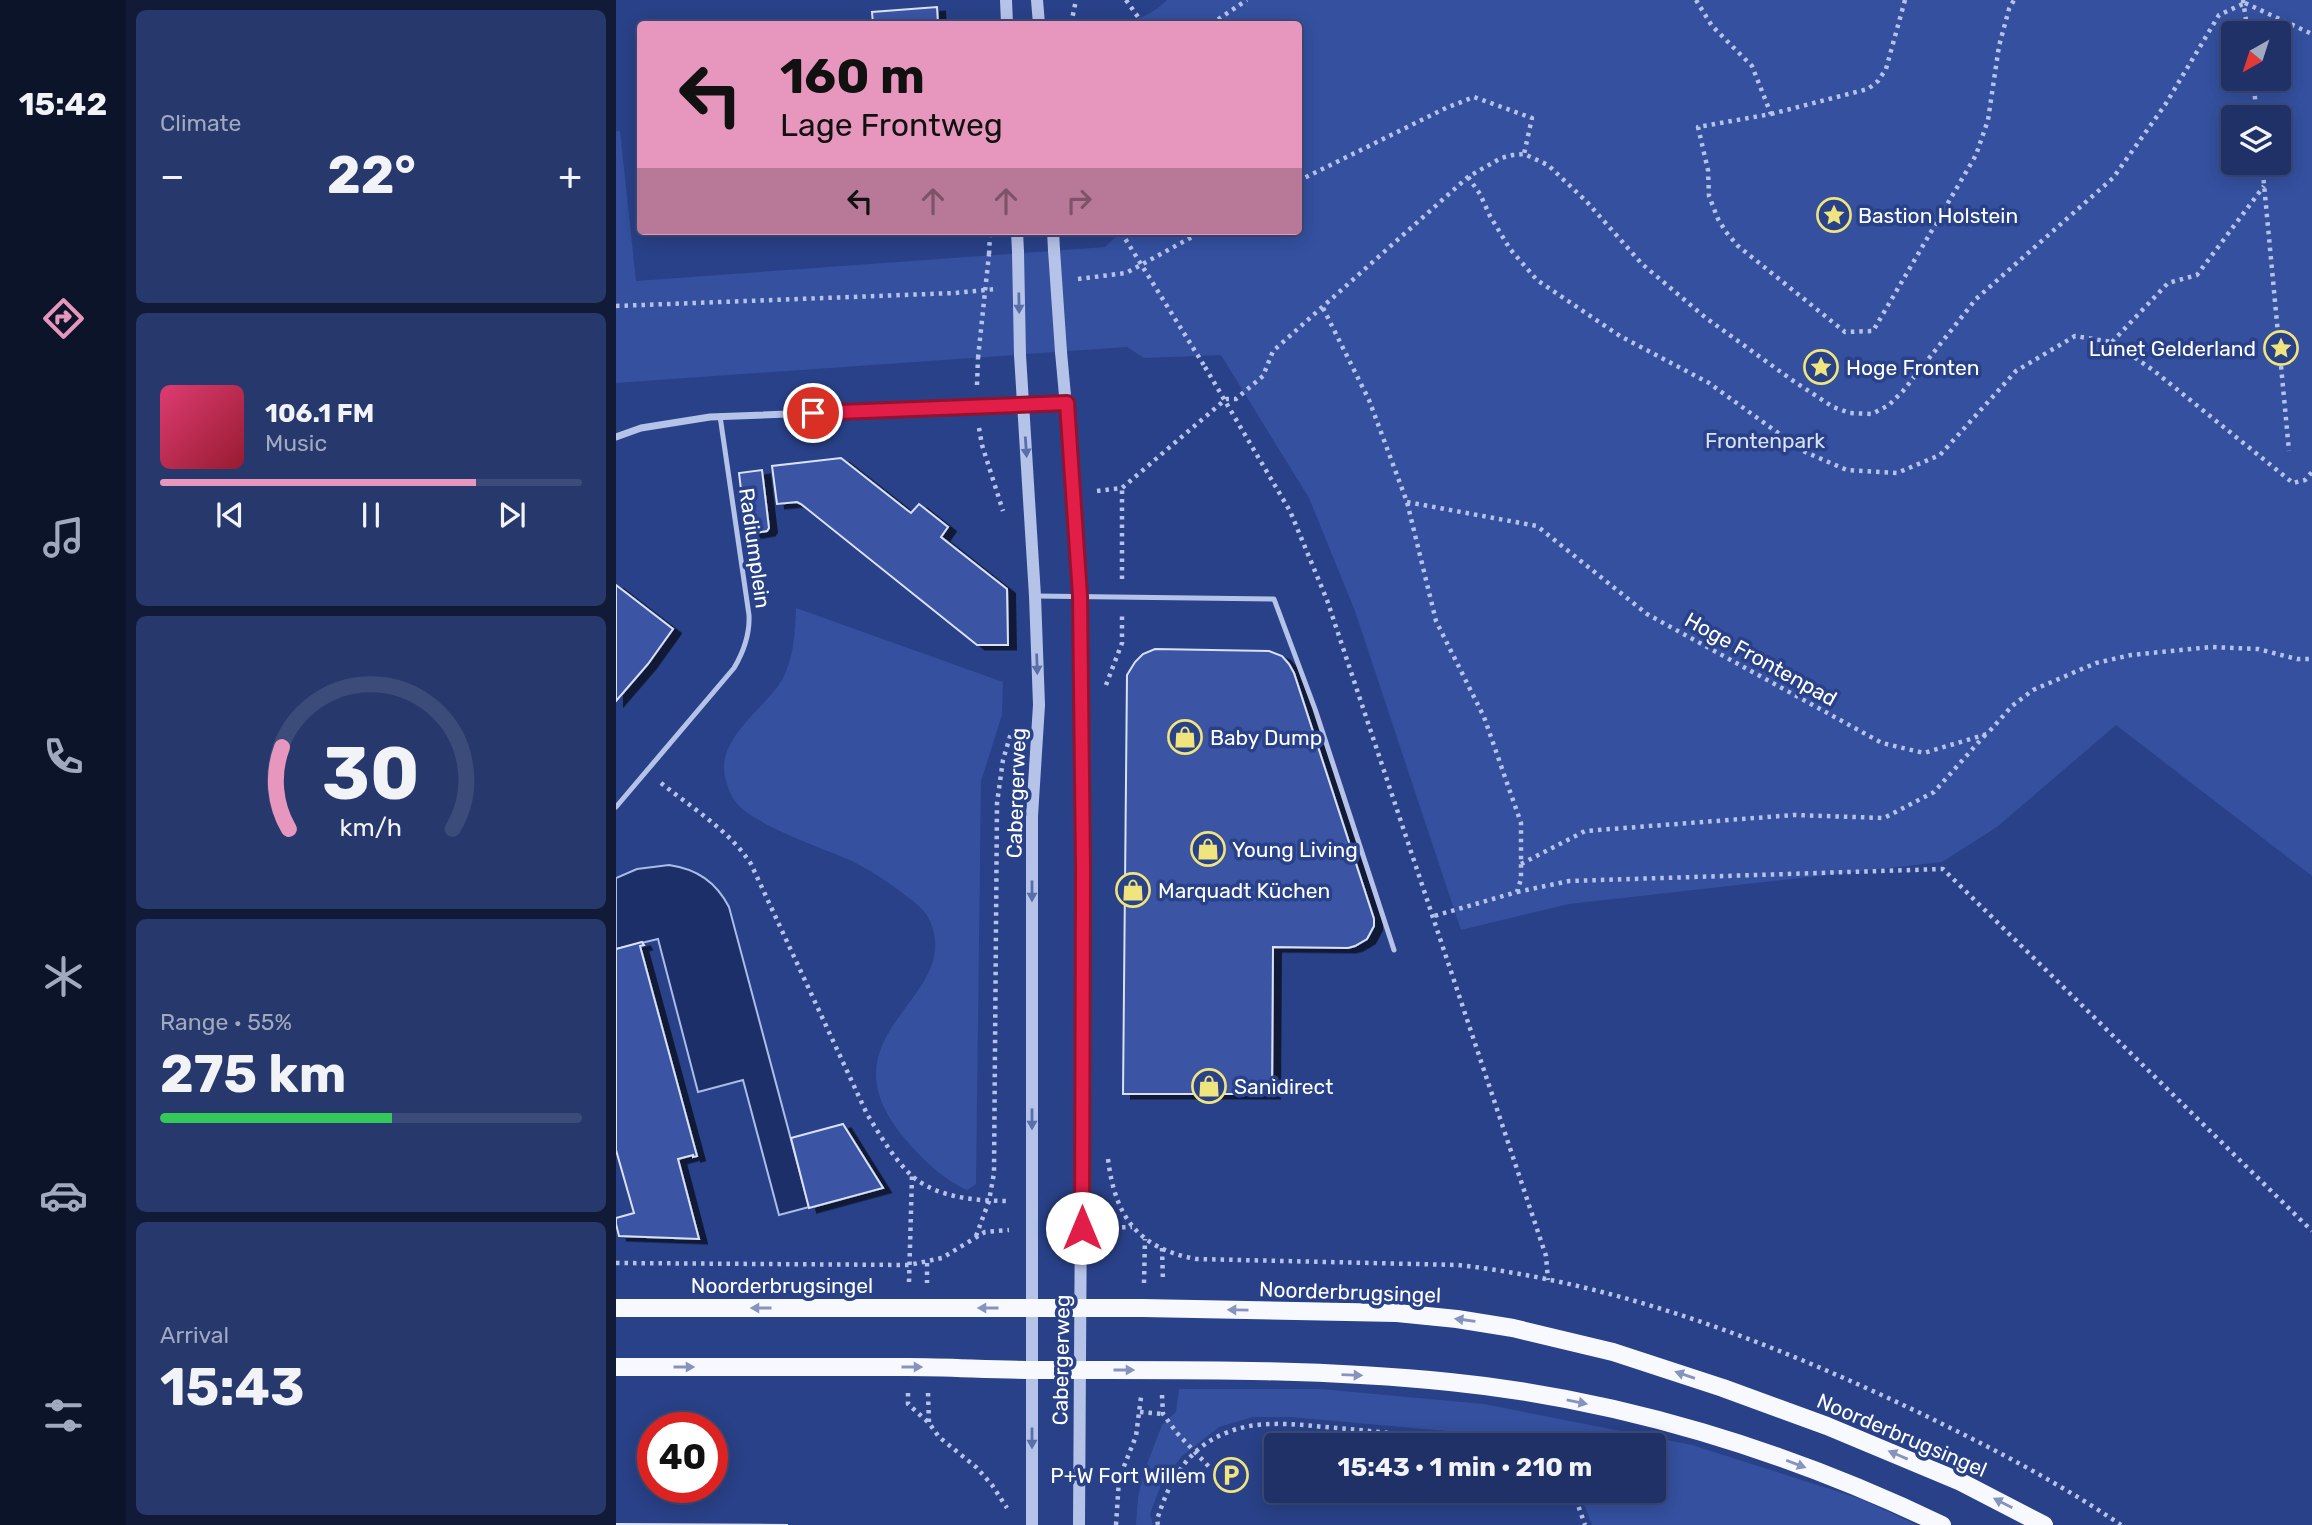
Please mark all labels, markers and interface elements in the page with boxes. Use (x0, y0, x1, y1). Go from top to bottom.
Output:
north arrow (2221, 21, 2291, 91)
map controls (2221, 21, 2291, 175)
text: 160 m (780, 47, 925, 105)
icon: left (665, 49, 756, 140)
text: 15:42 (19, 85, 107, 123)
button: layers (2221, 105, 2291, 175)
text: Lage Frontweg (780, 106, 1003, 144)
text: Climate (160, 109, 241, 137)
text: 22° (327, 144, 416, 206)
text: − (160, 153, 185, 199)
text: + (558, 153, 582, 199)
icon: left (841, 182, 879, 220)
icon: ahead (914, 182, 952, 220)
icon: ahead (987, 182, 1025, 220)
icon: right (1060, 182, 1098, 220)
place icon: Bastion Holstein (1815, 196, 1853, 234)
place label: Bastion Holstein (1858, 203, 2018, 228)
one-way arrow (1013, 293, 1025, 315)
icon: directions (39, 294, 88, 343)
place icon: Lunet Gelderland (2262, 329, 2300, 367)
place label: Lunet Gelderland (2089, 336, 2256, 361)
place icon: Hoge Fronten (1802, 348, 1840, 386)
place label: Hoge Fronten (1846, 355, 1980, 380)
pin (783, 383, 843, 443)
icon: arrive (794, 394, 832, 432)
text: 106.1 FM (265, 398, 374, 429)
park label: Frontenpark (1705, 428, 1825, 453)
text: Music (265, 429, 327, 457)
one-way arrow (1020, 437, 1031, 459)
street label: Radiumplein (734, 486, 776, 610)
icon: previous (211, 496, 249, 534)
icon: pause (352, 496, 390, 534)
icon: next (493, 496, 531, 534)
icon: music (39, 513, 88, 562)
street label: Hoge Frontenpad (1681, 607, 1841, 711)
one-way arrow (1032, 653, 1043, 675)
shop icon: Baby Dump (1166, 718, 1204, 756)
place label: Baby Dump (1210, 725, 1322, 750)
street label: Cabergerweg (1001, 727, 1031, 859)
text: 30 (322, 731, 420, 817)
icon: phone (39, 732, 88, 781)
text: km/h (340, 812, 402, 841)
shop icon: Young Living (1189, 830, 1227, 868)
place label: Young Living (1232, 837, 1358, 862)
shop icon: Marquadt Küchen (1114, 871, 1152, 909)
place label: Marquadt Küchen (1158, 878, 1330, 903)
one-way arrow (1026, 881, 1038, 903)
icon: climate (39, 952, 88, 1001)
text: Range · 55% (160, 1008, 292, 1036)
text: 275 km (160, 1043, 346, 1105)
shop icon: Sanidirect (1190, 1067, 1228, 1105)
place label: Sanidirect (1234, 1074, 1333, 1099)
one-way arrow (1027, 1108, 1038, 1130)
icon: car (39, 1171, 88, 1220)
position arrow (1045, 1191, 1119, 1265)
street label: Noorderbrugsingel (691, 1273, 873, 1298)
street label: Noorderbrugsingel (1258, 1276, 1442, 1308)
street label: Cabergerweg (1047, 1294, 1075, 1426)
one-way arrow (749, 1302, 771, 1314)
one-way arrow (977, 1302, 999, 1314)
one-way arrow (1226, 1304, 1248, 1316)
one-way arrow (1454, 1314, 1476, 1325)
text: Arrival (160, 1321, 229, 1349)
text: 15:43 (160, 1356, 304, 1418)
one-way arrow (673, 1361, 695, 1373)
one-way arrow (901, 1361, 923, 1373)
one-way arrow (1114, 1364, 1136, 1376)
one-way arrow (1341, 1369, 1363, 1381)
one-way arrow (1675, 1369, 1696, 1380)
street label: Noorderbrugsingel (1813, 1388, 1991, 1482)
icon: filters (39, 1391, 88, 1440)
one-way arrow (1566, 1397, 1588, 1408)
speed limit sign: 40 (637, 1412, 728, 1503)
one-way arrow (1026, 1427, 1038, 1449)
one-way arrow (1888, 1449, 1908, 1461)
text: 15:43 · 1 min · 210 m (1338, 1452, 1592, 1483)
parking icon: P+W Fort Willem (1212, 1456, 1250, 1494)
one-way arrow (1786, 1458, 1807, 1469)
place label: P+W Fort Willem (1050, 1463, 1206, 1488)
one-way arrow (1993, 1498, 2013, 1509)

